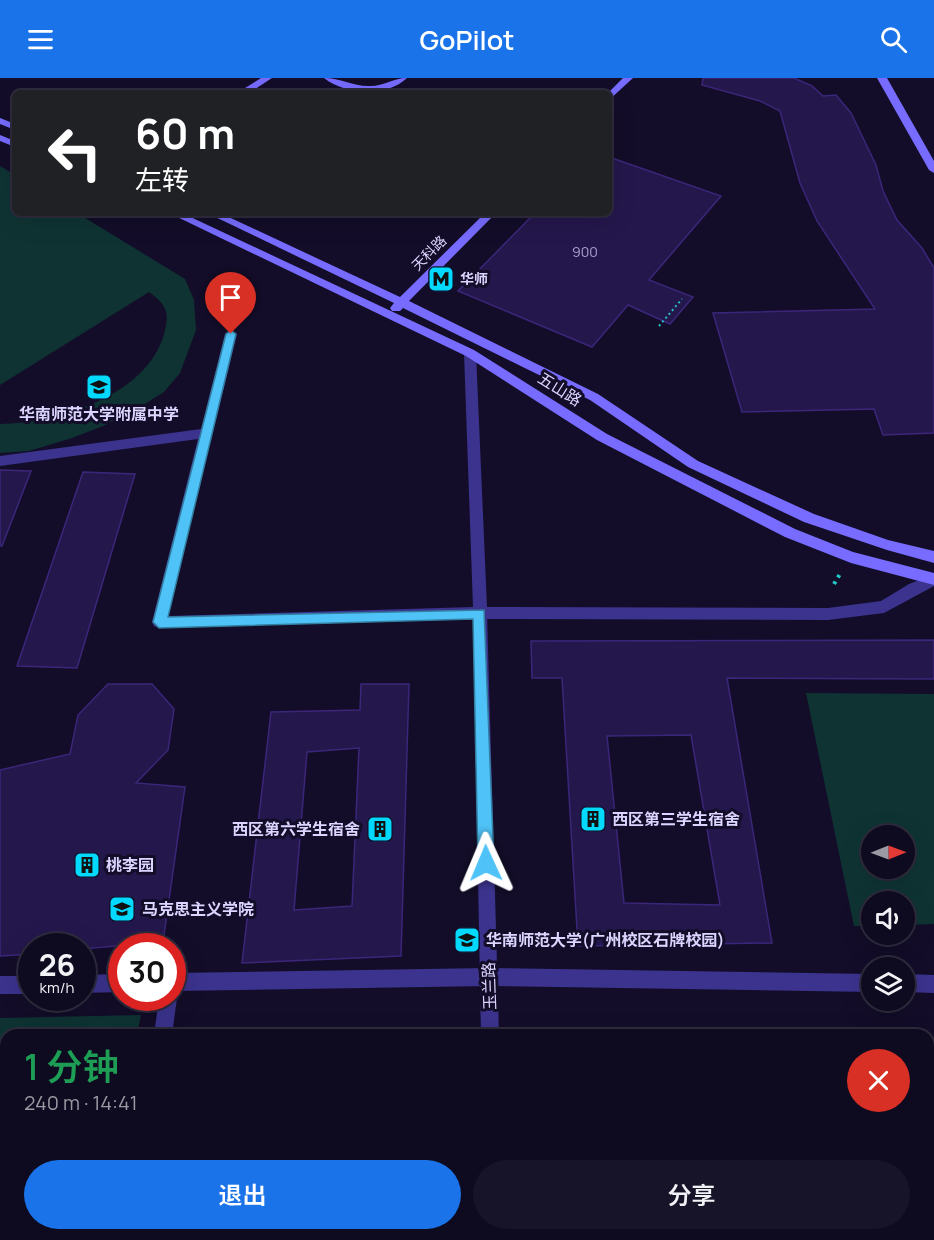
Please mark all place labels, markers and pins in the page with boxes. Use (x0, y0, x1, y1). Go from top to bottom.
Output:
metro station icon: 华师 (426, 264, 456, 294)
place label: 华师 (460, 269, 488, 288)
pin (205, 272, 256, 334)
school or university icon: 华南师范大学附属中学 (84, 372, 114, 402)
place label: 华南师范大学附属中学 (19, 403, 179, 425)
building icon: 西区第三学生宿舍 (578, 804, 608, 834)
place label: 西区第三学生宿舍 (612, 808, 740, 830)
building icon: 西区第六学生宿舍 (365, 814, 395, 844)
place label: 西区第六学生宿舍 (232, 818, 360, 840)
building icon: 桃李园 (72, 850, 102, 880)
place label: 桃李园 (106, 854, 154, 876)
school or university icon: 马克思主义学院 (107, 894, 137, 924)
place label: 马克思主义学院 (142, 898, 254, 920)
school or university icon: 华南师范大学(广州校区石牌校园) (452, 925, 482, 955)
place label: 华南师范大学(广州校区石牌校园) (486, 929, 725, 951)

